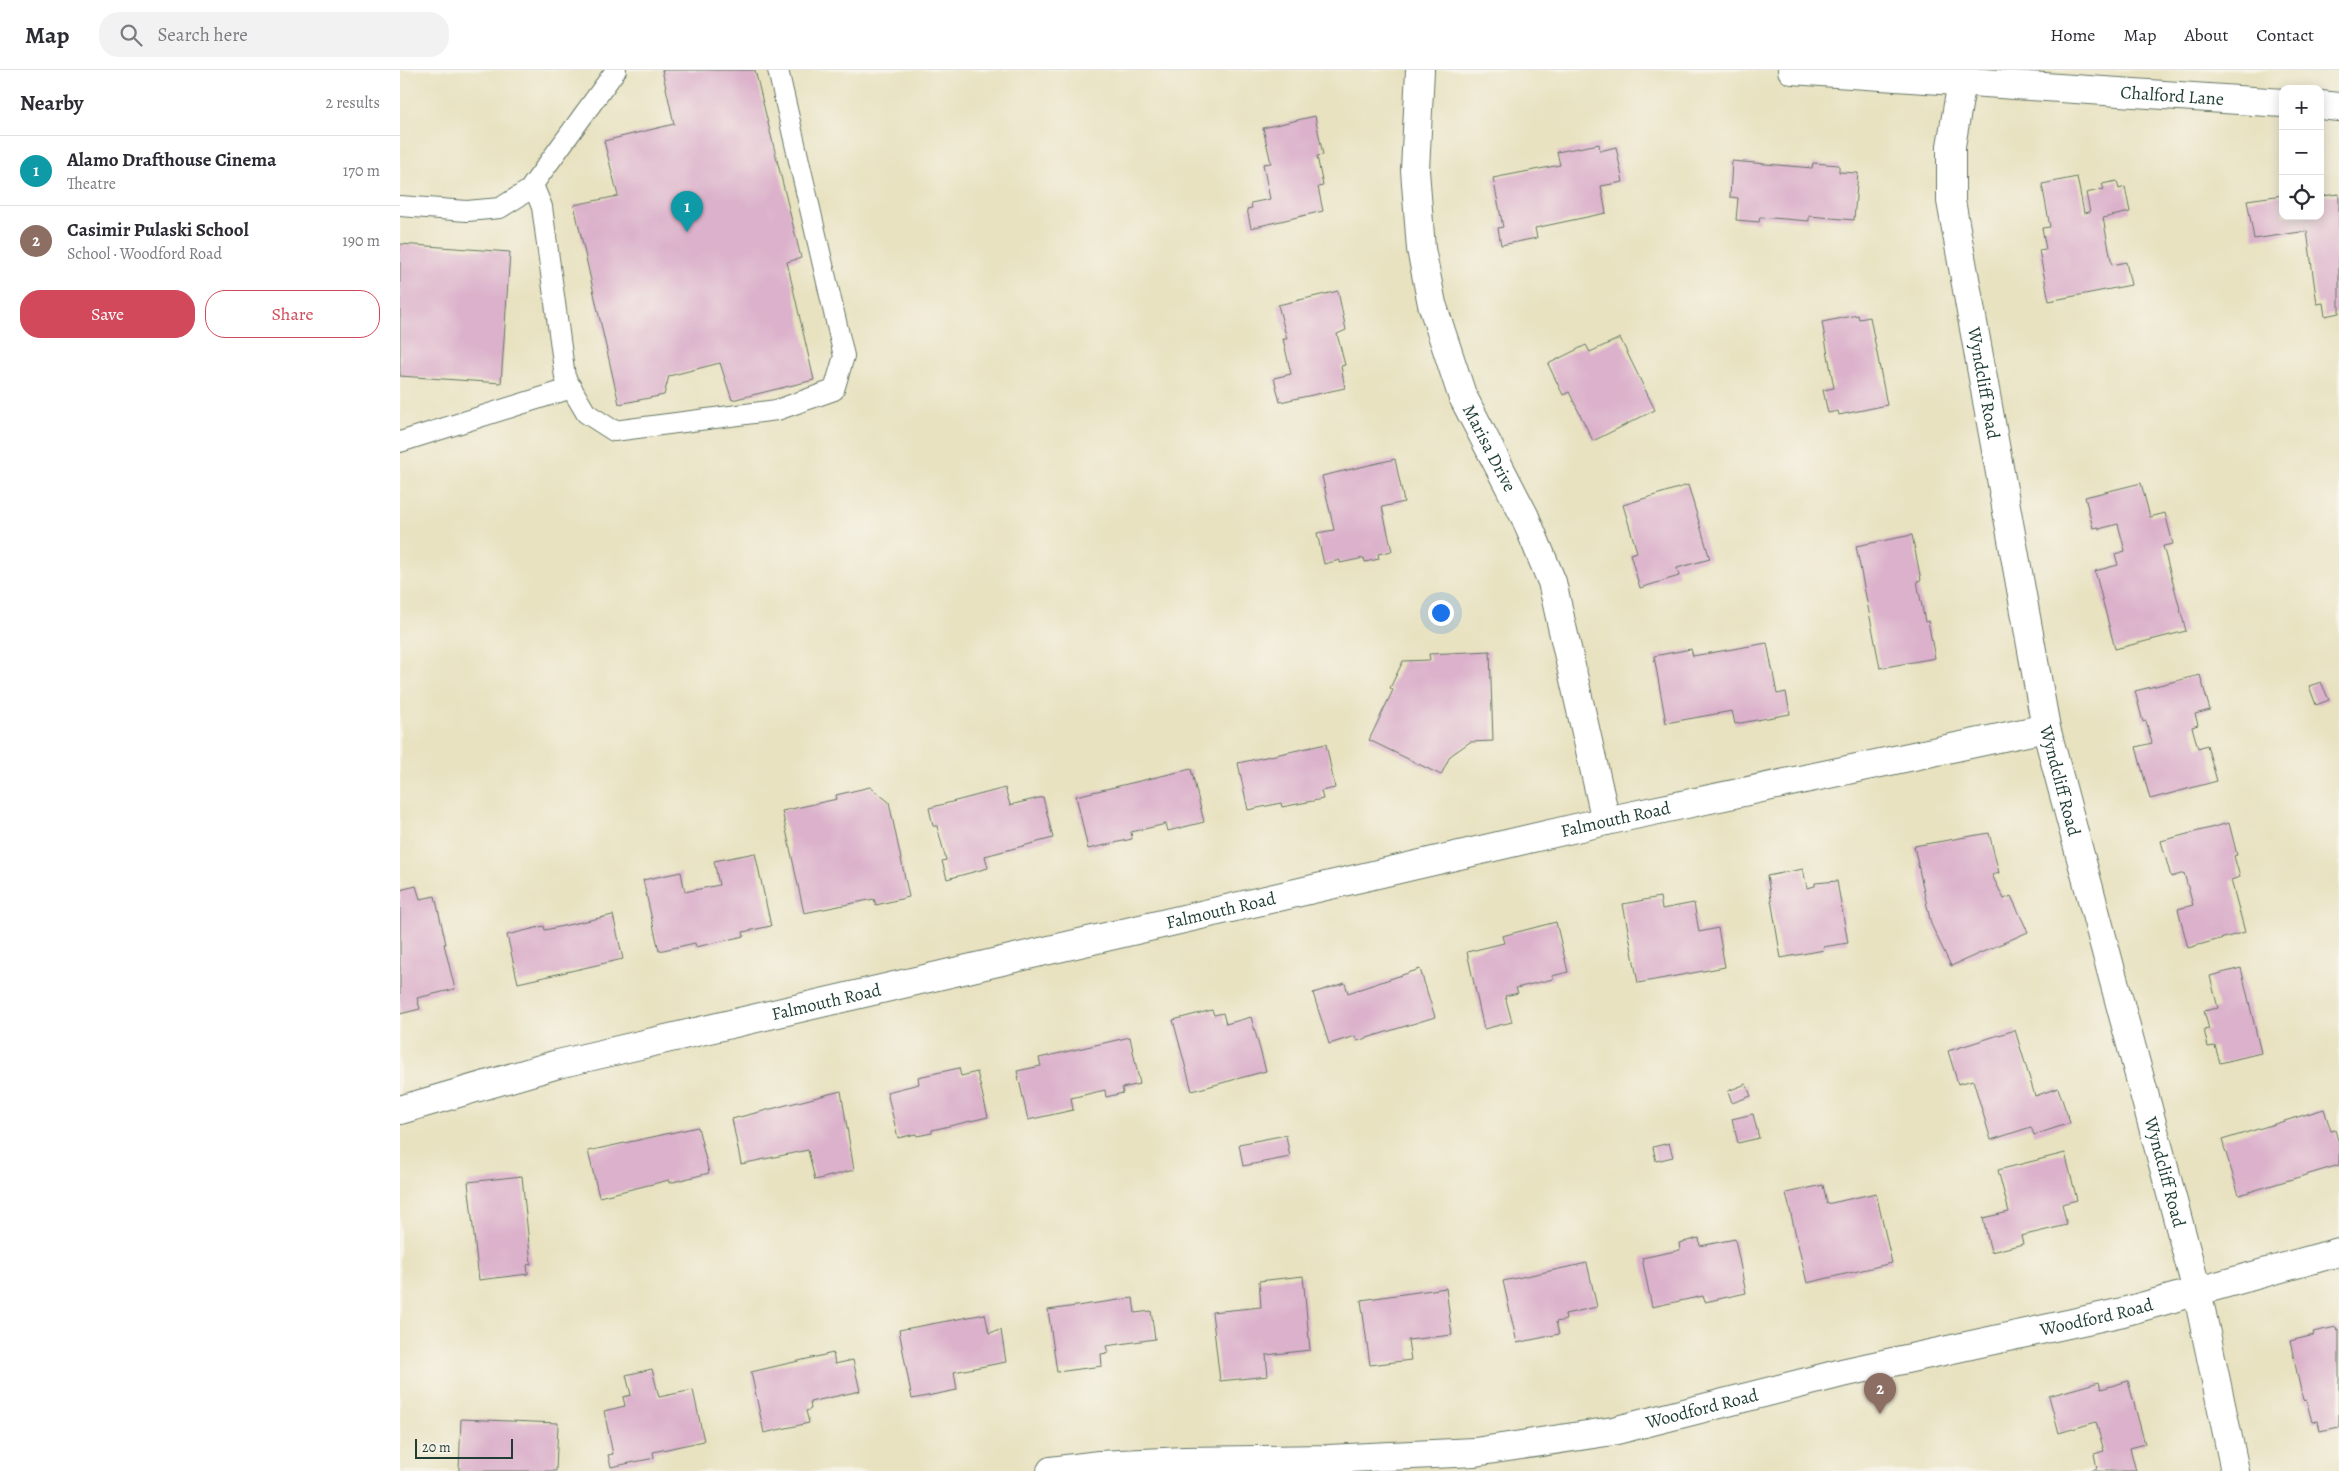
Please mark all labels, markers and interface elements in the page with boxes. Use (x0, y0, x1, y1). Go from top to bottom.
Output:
search box (99, 12, 449, 57)
text: Map (25, 19, 69, 51)
icon: search (117, 21, 145, 49)
text: Search here (157, 22, 248, 48)
text: Home (2050, 23, 2095, 47)
text: Map (2123, 23, 2156, 47)
text: About (2184, 23, 2228, 47)
text: Contact (2256, 23, 2314, 47)
street label: Chalford Lane (2120, 80, 2225, 111)
map controls (2279, 85, 2324, 220)
button: + (2279, 85, 2324, 130)
text: Nearby (20, 89, 83, 117)
text: 2 results (325, 92, 380, 114)
button: − (2279, 130, 2324, 175)
text: Alamo Drafthouse Cinema (67, 147, 276, 173)
text: 1 (33, 160, 39, 182)
text: 170 m (343, 160, 380, 182)
text: Theatre (67, 173, 116, 195)
button: locate (2279, 175, 2324, 220)
pin: 1 (671, 191, 703, 232)
text: Casimir Pulaski School (67, 217, 249, 243)
text: 2 (32, 230, 40, 252)
text: 190 m (342, 230, 380, 252)
text: School · Woodford Road (67, 243, 222, 265)
button: Save (20, 290, 195, 338)
button: Share (205, 290, 380, 338)
street label: Wyndcliff Road (1962, 324, 2006, 441)
street label: Marisa Drive (1457, 400, 1522, 496)
your location (1428, 600, 1454, 626)
street label: Wyndcliff Road (2034, 722, 2087, 839)
street label: Falmouth Road (1558, 796, 1673, 843)
street label: Falmouth Road (1164, 886, 1278, 935)
street label: Falmouth Road (769, 977, 884, 1026)
street label: Wyndcliff Road (2139, 1113, 2191, 1230)
street label: Woodford Road (2037, 1292, 2156, 1342)
pin: 2 (1864, 1373, 1896, 1414)
street label: Woodford Road (1642, 1383, 1761, 1434)
scale bar (415, 1436, 512, 1459)
text: 20 m (422, 1438, 451, 1457)

